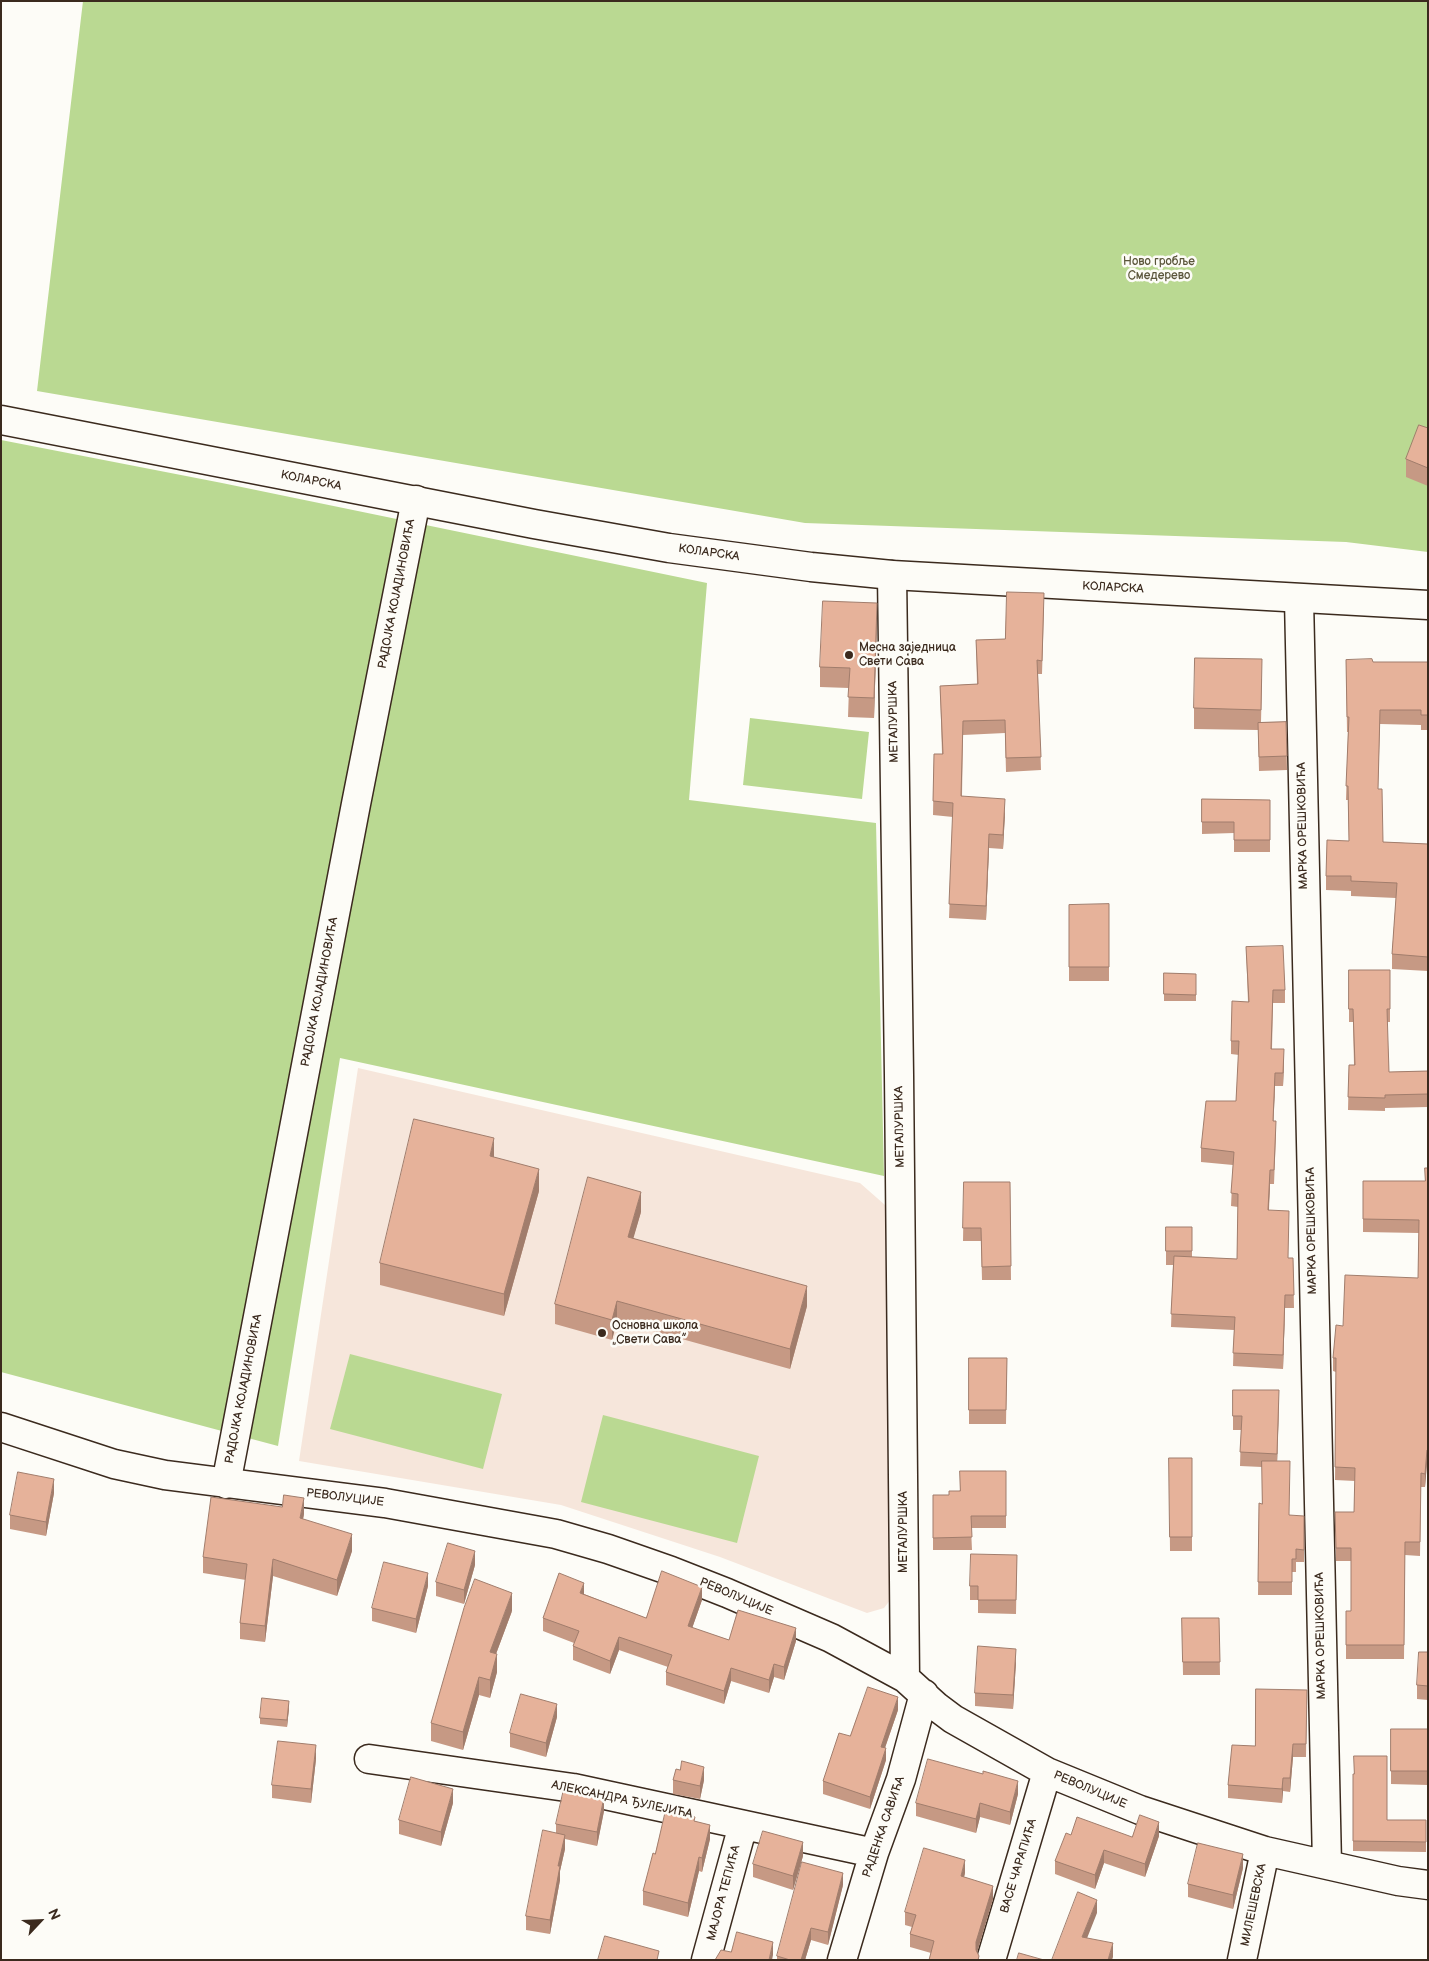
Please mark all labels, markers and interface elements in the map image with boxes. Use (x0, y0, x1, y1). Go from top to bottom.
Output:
park label: Ново гробље Смедерево (1123, 255, 1195, 283)
street label: КОЛАРСКА (279, 468, 343, 494)
street label: РАДОЈКА КОЈАДИНОВИЋА (375, 518, 419, 670)
street label: КОЛАРСКА (678, 542, 740, 564)
street label: КОЛАРСКА (1082, 579, 1144, 597)
place label: Месна заједница Свети Сава (859, 641, 956, 669)
marker: Месна заједница Свети Сава (843, 649, 855, 661)
street label: МЕТАЛУРШКА (886, 681, 902, 763)
street label: МАРКА ОРЕШКОВИЋА (1295, 762, 1311, 890)
street label: РАДОЈКА КОЈАДИНОВИЋА (298, 916, 342, 1068)
street label: МЕТАЛУРШКА (892, 1086, 908, 1168)
street label: МАРКА ОРЕШКОВИЋА (1304, 1167, 1320, 1295)
street label: РАДОЈКА КОЈАДИНОВИЋА (222, 1313, 266, 1465)
place label: Основна школа „Свети Сава” (612, 1319, 698, 1347)
marker: Основна школа „Свети Сава” (596, 1327, 608, 1339)
street label: РЕВОЛУЦИЈЕ (305, 1486, 385, 1510)
street label: МЕТАЛУРШКА (897, 1491, 911, 1573)
street label: МАРКА ОРЕШКОВИЋА (1313, 1572, 1329, 1700)
street label: РЕВОЛУЦИЈЕ (697, 1575, 775, 1619)
street label: РЕВОЛУЦИЈЕ (1051, 1768, 1129, 1812)
street label: РАДЕНКА САВИЋА (860, 1774, 908, 1880)
street label: АЛЕКСАНДРА ЂУЛЕЈИЋА (550, 1778, 694, 1822)
street label: ВАСЕ ЧАРАПИЋА (998, 1817, 1040, 1915)
street label: МАЈОРА ТЕПИЋА (704, 1844, 744, 1942)
street label: МИЛЕШЕВСКА (1238, 1862, 1270, 1948)
north arrow (15, 1896, 65, 1946)
text: N (44, 1906, 64, 1923)

